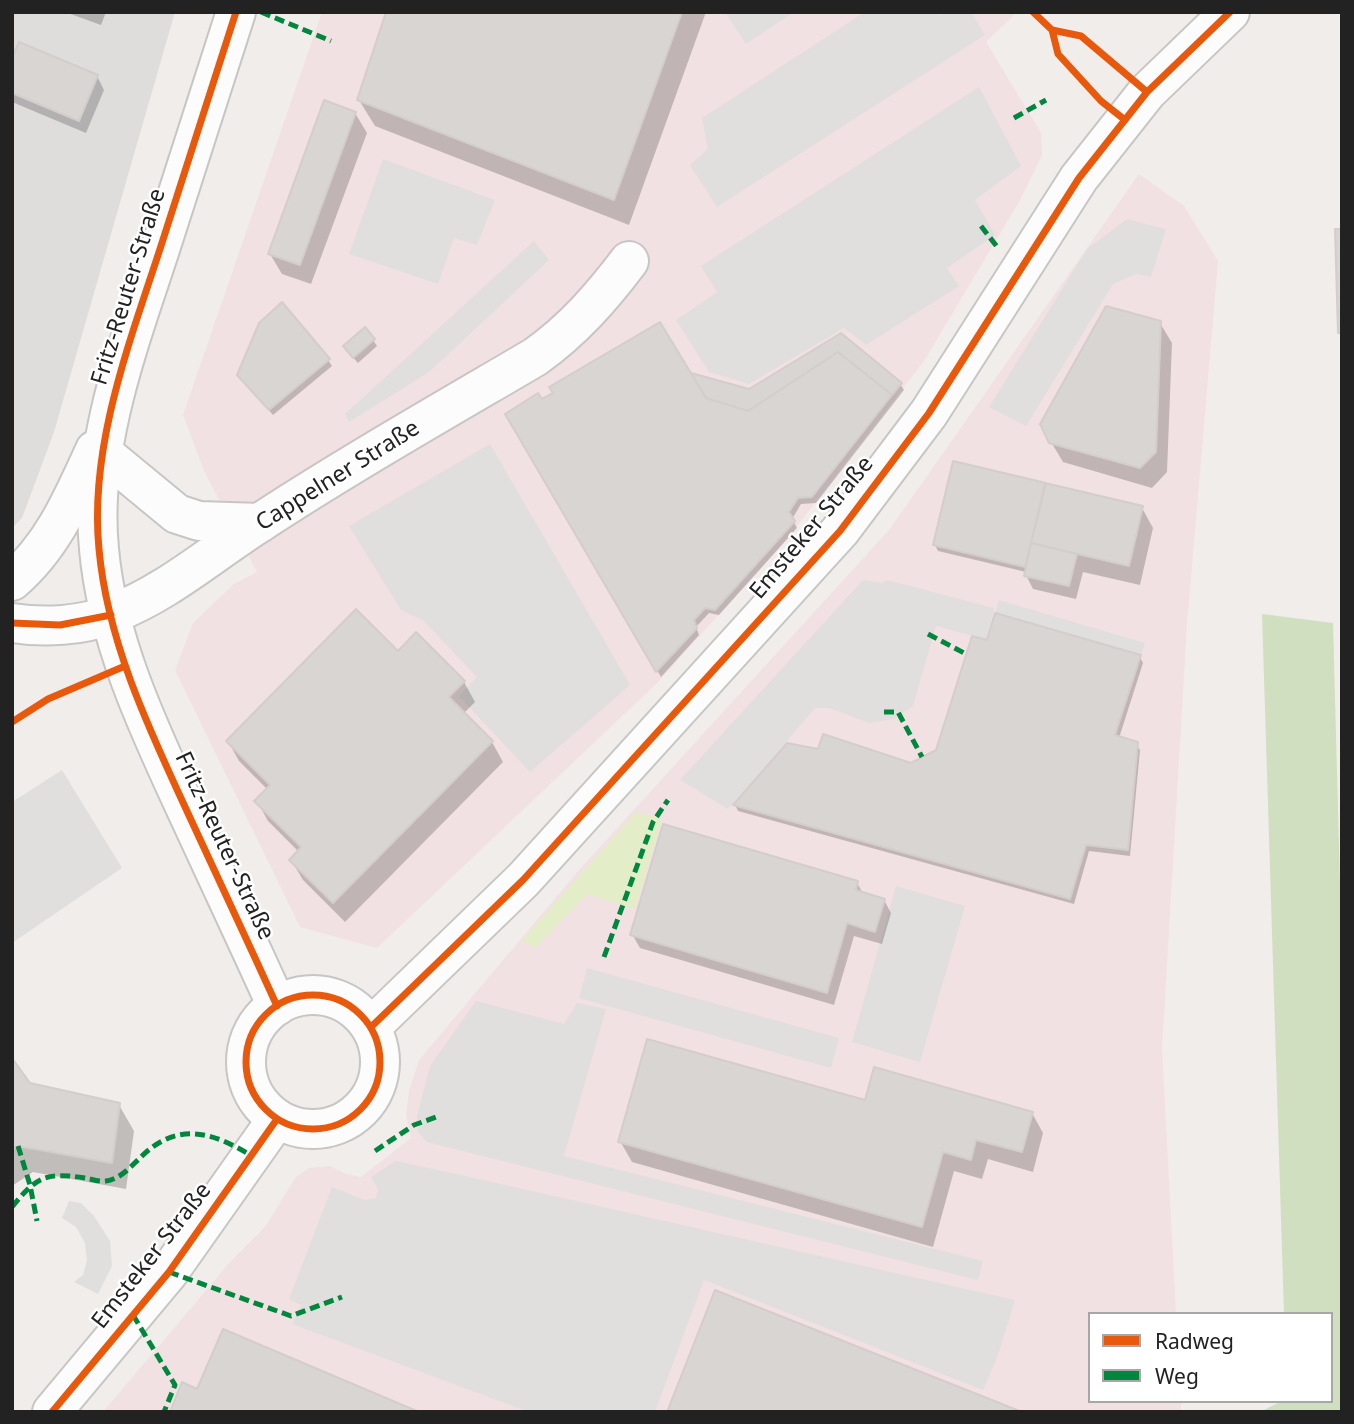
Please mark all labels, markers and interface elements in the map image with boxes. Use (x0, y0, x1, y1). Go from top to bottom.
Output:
street label: Fritz-Reuter-Straße (86, 185, 172, 389)
street label: Cappelner Straße (251, 415, 425, 537)
street label: Emsteker Straße (744, 451, 880, 605)
street label: Fritz-Reuter-Straße (168, 748, 280, 944)
street label: Emsteker Straße (86, 1177, 218, 1335)
legend (1088, 1312, 1333, 1403)
text: Radweg (1155, 1327, 1234, 1355)
text: Weg (1155, 1362, 1199, 1390)

